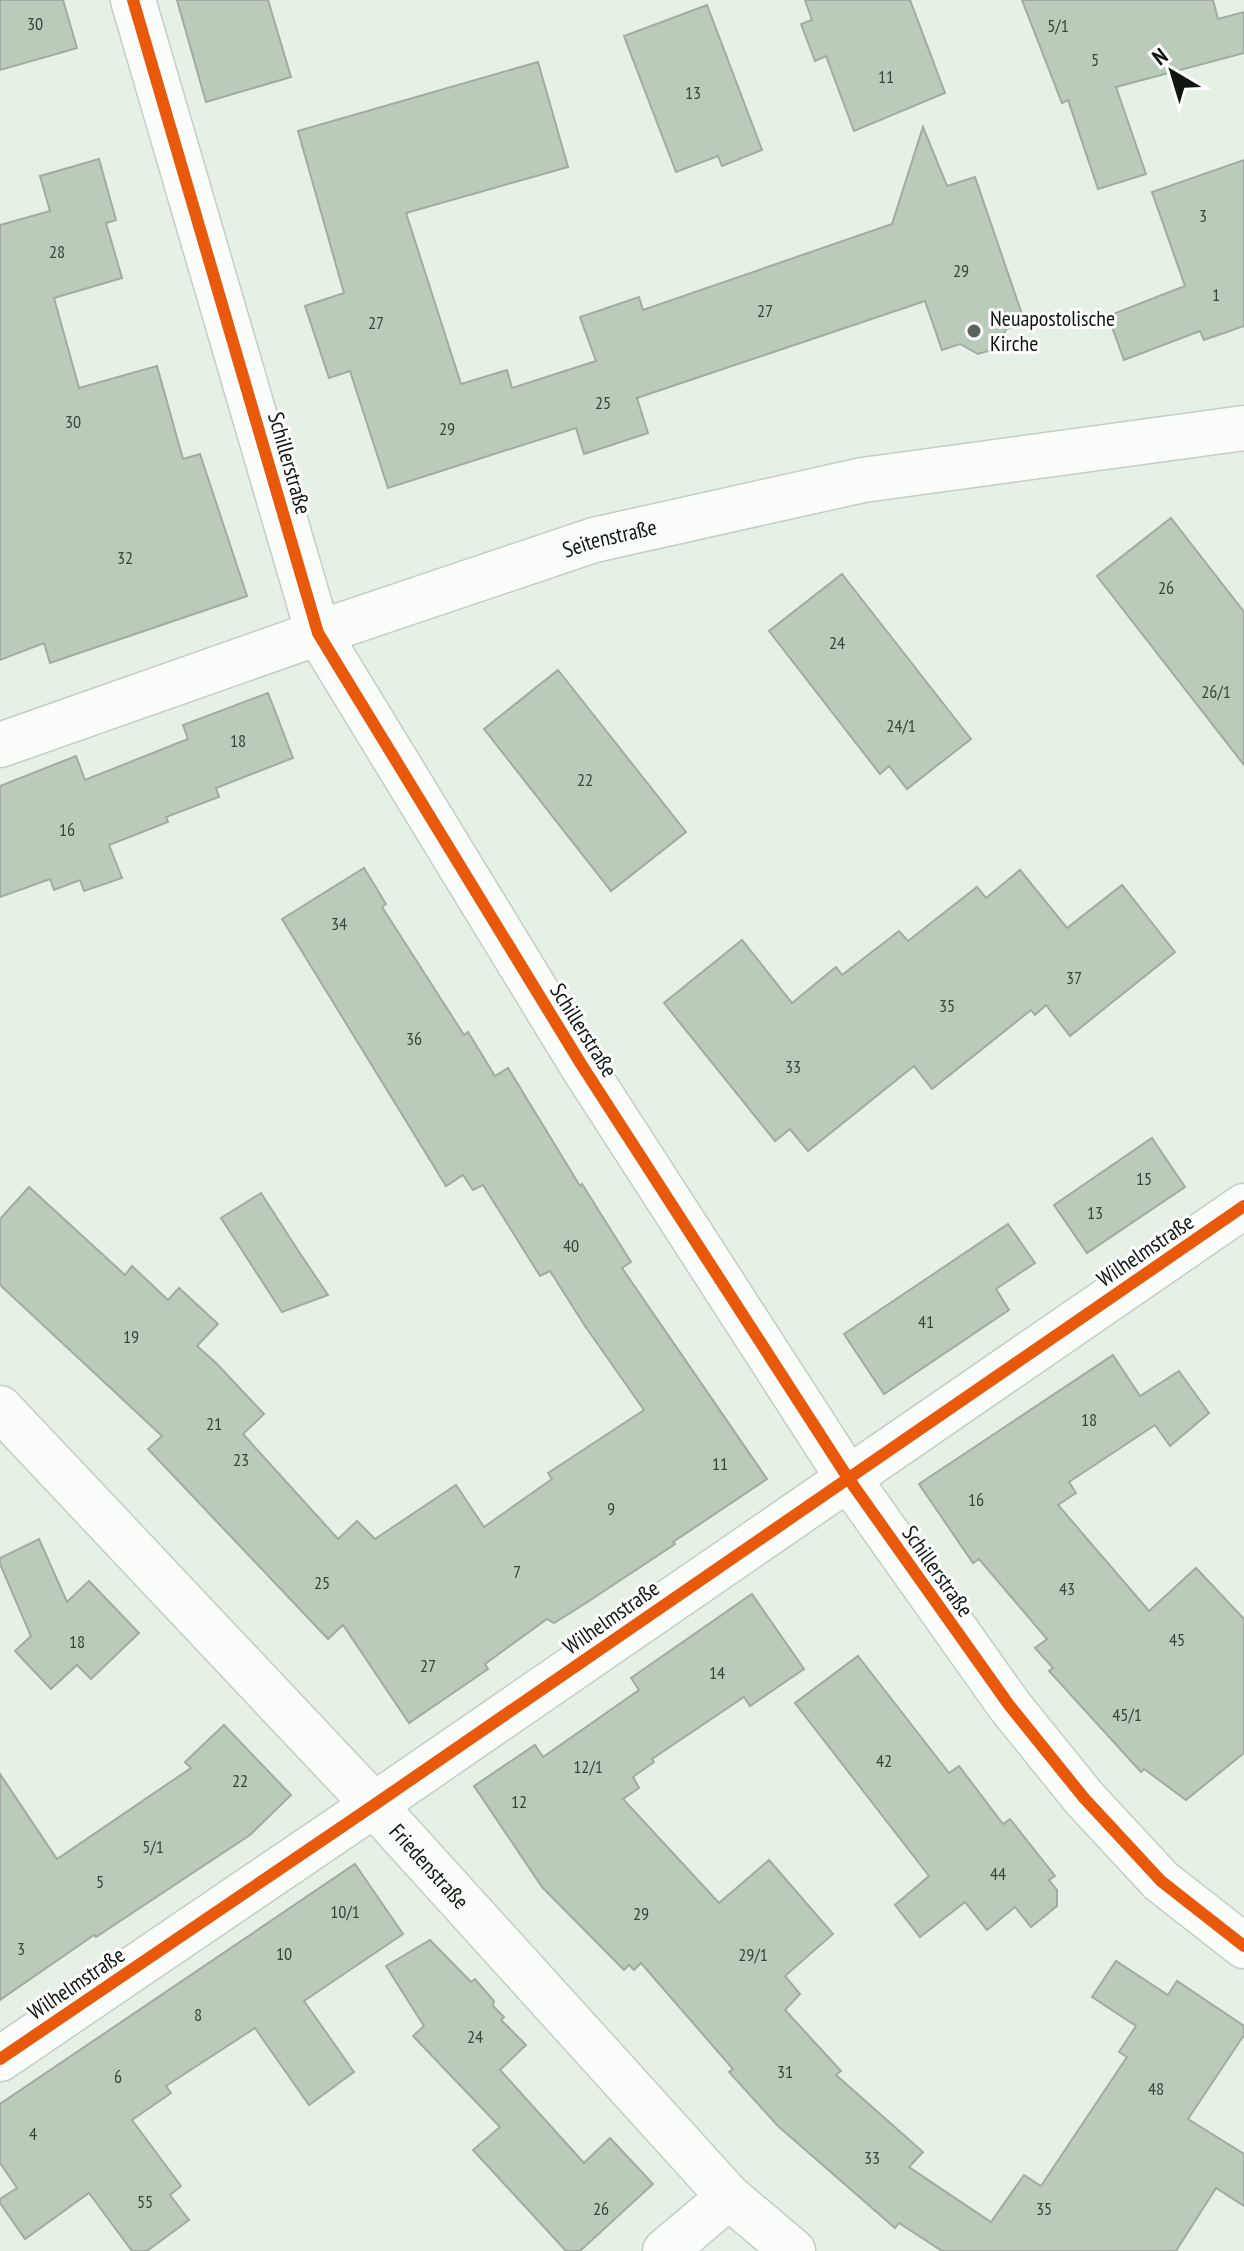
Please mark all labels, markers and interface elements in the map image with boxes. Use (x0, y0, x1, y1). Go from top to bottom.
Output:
house number: 30 (27, 12, 43, 35)
house number: 5/1 (1047, 14, 1069, 37)
north arrow (1132, 32, 1212, 112)
text: N (1146, 42, 1173, 71)
house number: 5 (1091, 48, 1099, 71)
house number: 11 (878, 65, 894, 88)
house number: 13 (685, 81, 701, 104)
house number: 3 (1199, 204, 1207, 227)
house number: 28 (49, 240, 65, 263)
house number: 29 (953, 259, 969, 282)
house number: 1 (1212, 283, 1220, 306)
house number: 27 (757, 299, 773, 322)
place label: Neuapostolische Kirche (990, 304, 1115, 357)
house number: 27 (368, 311, 384, 334)
marker: Neuapostolische Kirche (965, 322, 983, 340)
house number: 25 (595, 391, 611, 414)
street label: Schillerstraße (262, 409, 318, 517)
house number: 30 (65, 410, 81, 433)
house number: 29 (439, 417, 455, 440)
street label: Seitenstraße (559, 512, 659, 564)
house number: 32 (117, 546, 133, 569)
house number: 26 (1158, 576, 1174, 599)
house number: 24 (829, 631, 845, 654)
house number: 26/1 (1201, 680, 1231, 703)
house number: 24/1 (886, 714, 916, 737)
house number: 18 (230, 729, 246, 752)
house number: 22 (577, 768, 593, 791)
house number: 16 (59, 818, 75, 841)
house number: 34 (331, 912, 347, 935)
house number: 37 (1066, 966, 1082, 989)
street label: Schillerstraße (544, 978, 624, 1082)
house number: 35 (939, 994, 955, 1017)
house number: 36 (406, 1027, 422, 1050)
house number: 33 (785, 1055, 801, 1078)
house number: 15 (1136, 1167, 1152, 1190)
house number: 13 (1087, 1201, 1103, 1224)
street label: Wilhelmstraße (1091, 1207, 1199, 1293)
house number: 40 (563, 1234, 579, 1257)
house number: 41 (918, 1310, 934, 1333)
house number: 19 (123, 1325, 139, 1348)
house number: 18 (1081, 1408, 1097, 1431)
house number: 21 (206, 1412, 222, 1435)
house number: 23 (233, 1448, 249, 1471)
house number: 11 (712, 1452, 728, 1475)
house number: 16 (968, 1488, 984, 1511)
house number: 9 (607, 1497, 615, 1520)
street label: Schillerstraße (896, 1520, 980, 1622)
house number: 7 (513, 1560, 521, 1583)
house number: 25 (314, 1571, 330, 1594)
street label: Wilhelmstraße (557, 1574, 665, 1660)
house number: 43 (1059, 1577, 1075, 1600)
house number: 45 (1169, 1628, 1185, 1651)
house number: 18 (69, 1630, 85, 1653)
house number: 27 (420, 1654, 436, 1677)
house number: 14 (709, 1661, 725, 1684)
house number: 45/1 (1112, 1703, 1142, 1726)
house number: 42 (876, 1749, 892, 1772)
house number: 12/1 (573, 1755, 603, 1778)
house number: 22 (232, 1769, 248, 1792)
house number: 12 (511, 1790, 527, 1813)
street label: Friedenstraße (384, 1818, 475, 1915)
house number: 5/1 (142, 1835, 164, 1858)
house number: 44 (990, 1862, 1006, 1885)
house number: 5 (96, 1870, 104, 1893)
house number: 10/1 (330, 1900, 360, 1923)
house number: 29 (633, 1902, 649, 1925)
house number: 3 (17, 1937, 25, 1960)
street label: Wilhelmstraße (22, 1940, 130, 2026)
house number: 10 (276, 1942, 292, 1965)
house number: 29/1 (738, 1943, 768, 1966)
house number: 8 (194, 2003, 202, 2026)
house number: 24 (467, 2025, 483, 2048)
house number: 31 (777, 2060, 793, 2083)
house number: 6 (114, 2065, 122, 2088)
house number: 48 (1148, 2077, 1164, 2100)
house number: 4 (29, 2122, 37, 2145)
house number: 33 (864, 2146, 880, 2169)
house number: 55 (137, 2190, 153, 2213)
house number: 26 (593, 2197, 609, 2220)
house number: 35 (1036, 2197, 1052, 2220)

